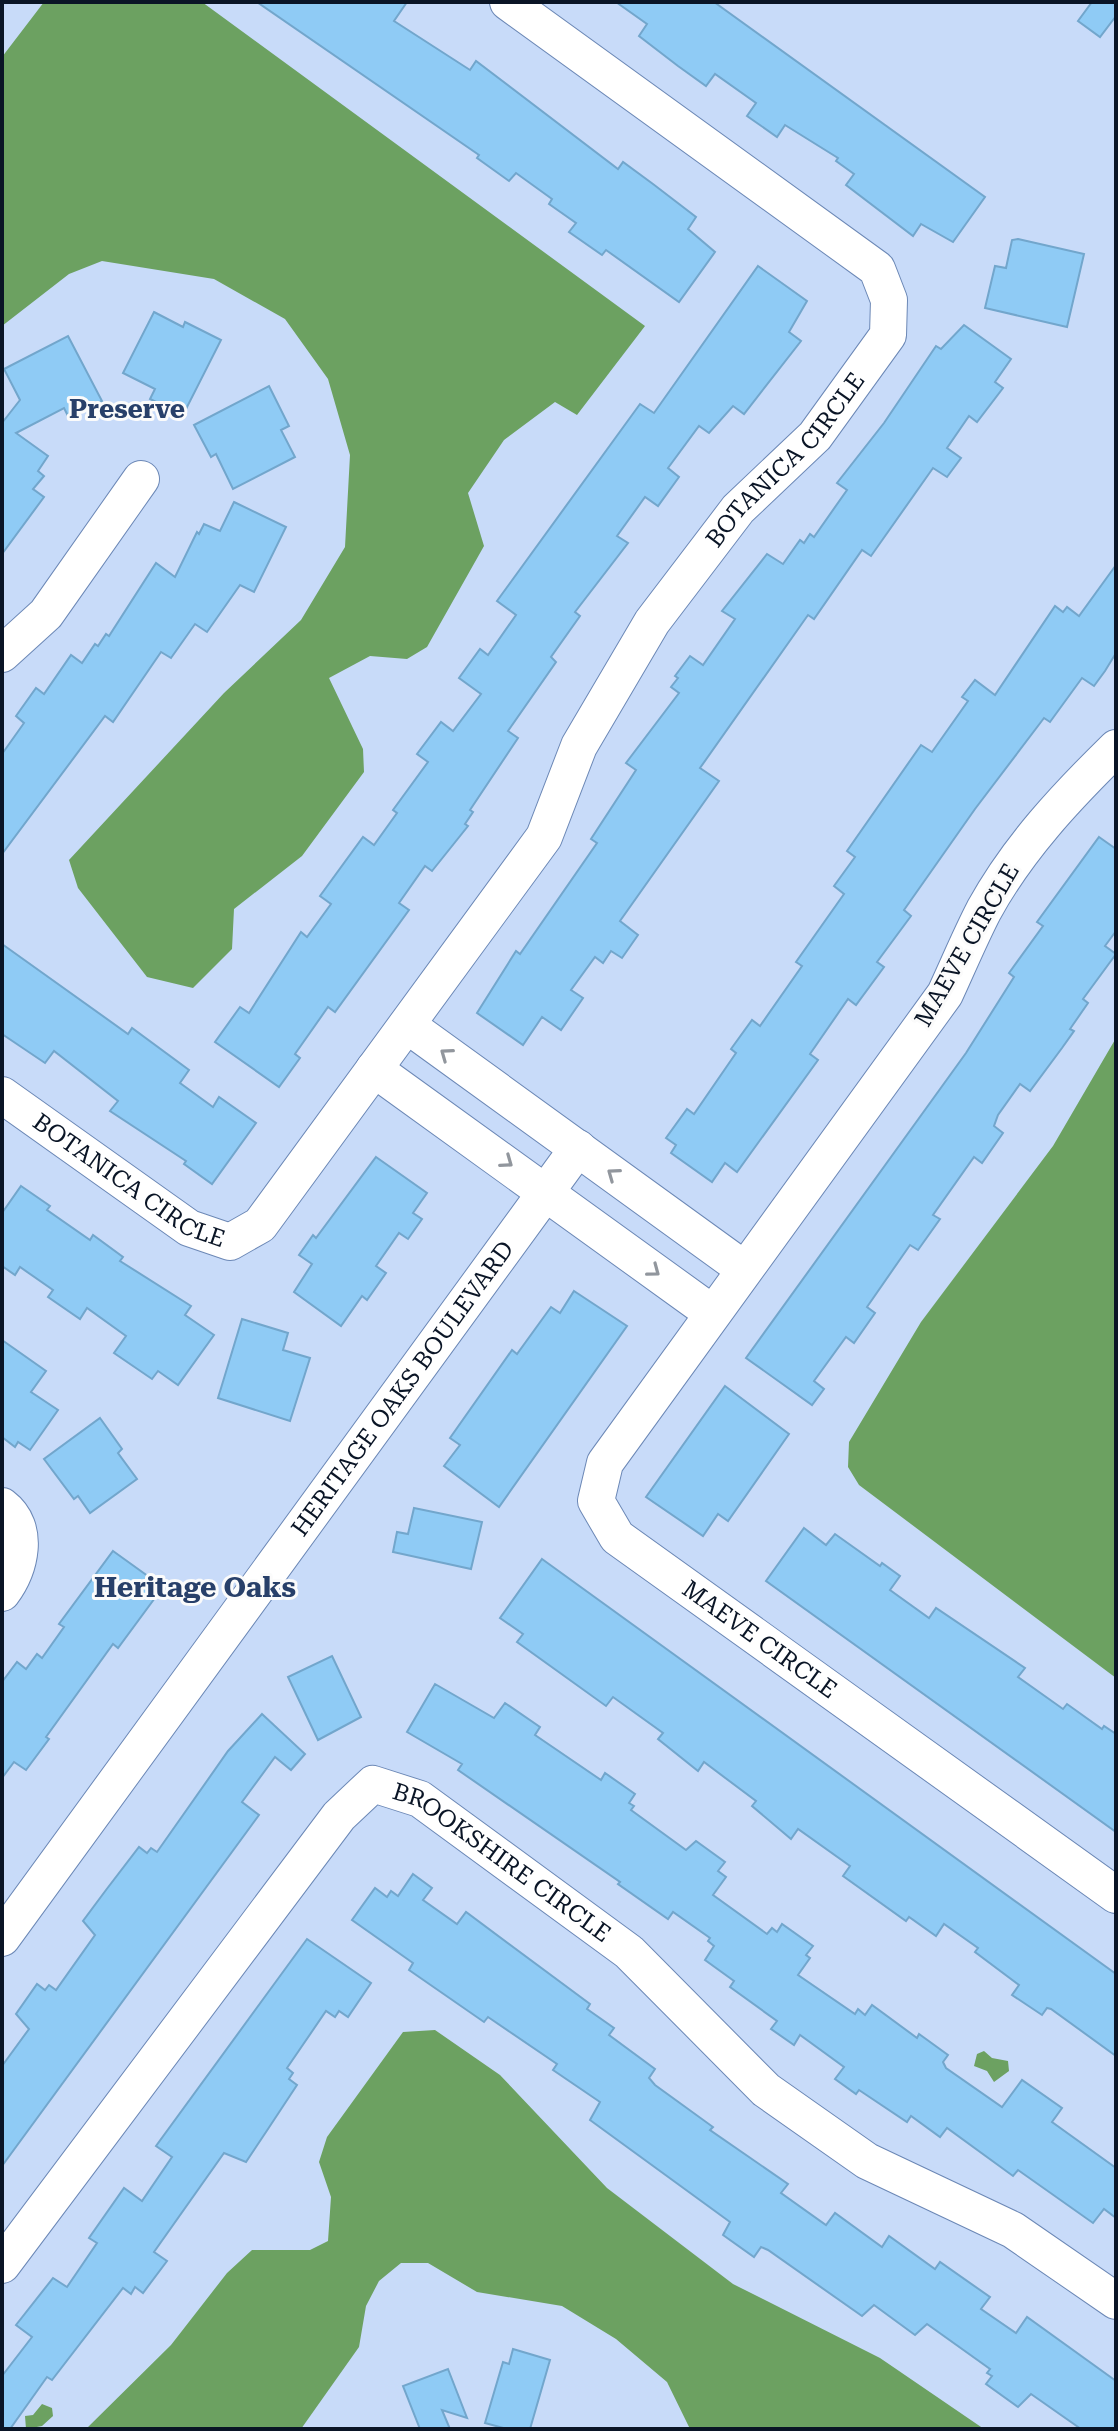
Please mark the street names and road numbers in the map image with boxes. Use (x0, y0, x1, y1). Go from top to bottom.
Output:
street label: BOTANICA CIRCLE (700, 367, 870, 553)
street label: MAEVE CIRCLE (909, 859, 1025, 1031)
street label: BOTANICA CIRCLE (28, 1108, 229, 1253)
street label: HERITAGE OAKS BOULEVARD (286, 1235, 520, 1542)
street label: MAEVE CIRCLE (677, 1575, 842, 1704)
street label: BROOKSHIRE CIRCLE (389, 1777, 616, 1948)

